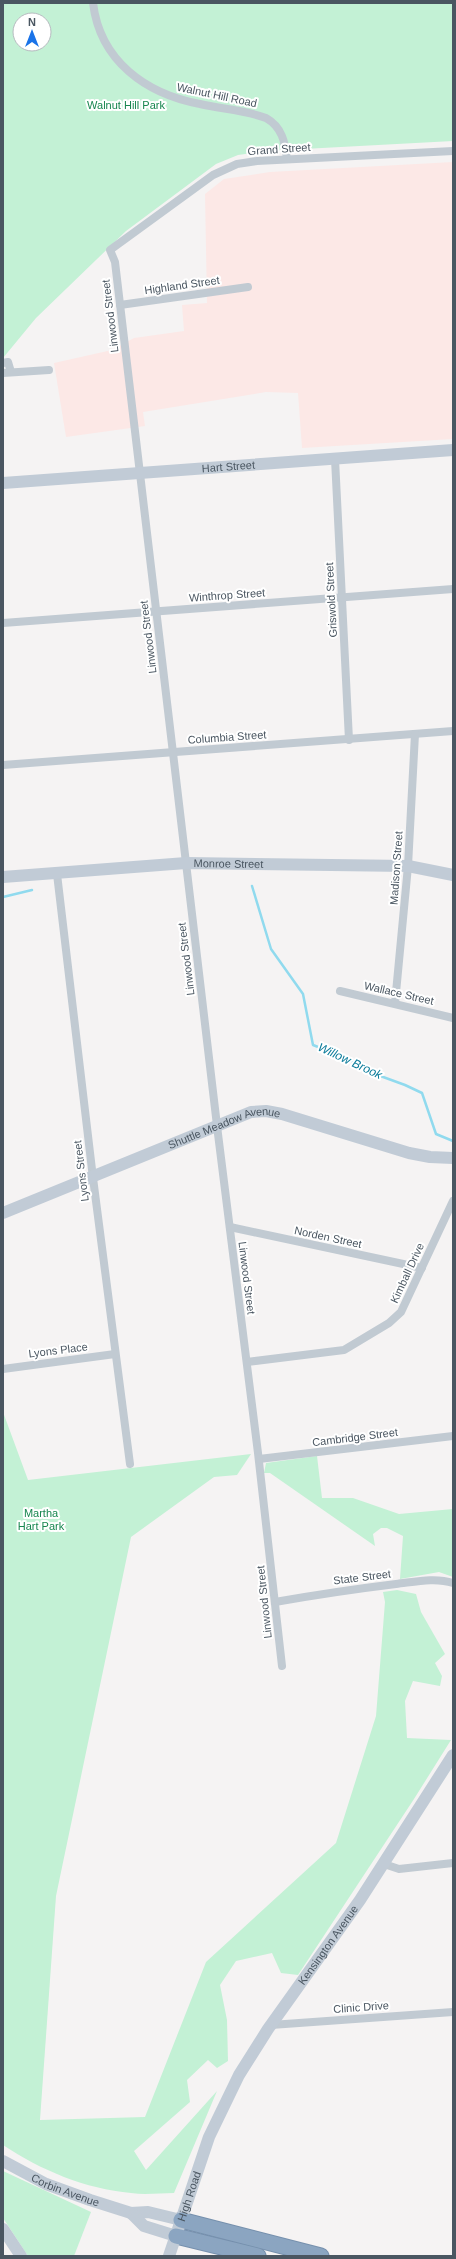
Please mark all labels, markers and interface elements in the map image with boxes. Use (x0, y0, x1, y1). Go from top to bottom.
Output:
north arrow (12, 12, 52, 52)
text: N (28, 16, 36, 28)
street label: Walnut Hill Road (176, 81, 258, 109)
park label: Walnut Hill Park (87, 99, 165, 111)
street label: Grand Street (247, 141, 311, 157)
street label: Highland Street (144, 274, 220, 296)
street label: Linwood Street (100, 279, 120, 353)
street label: Hart Street (201, 459, 255, 474)
street label: Griswold Street (323, 562, 339, 638)
street label: Winthrop Street (188, 586, 266, 604)
street label: Linwood Street (138, 600, 158, 674)
street label: Columbia Street (187, 728, 267, 746)
street label: Madison Street (387, 831, 405, 905)
street label: Monroe Street (193, 857, 263, 870)
street label: Linwood Street (176, 922, 196, 996)
street label: Wallace Street (363, 979, 435, 1007)
water label: Willow Brook (316, 1040, 385, 1082)
street label: Shuttle Meadow Avenue (166, 1105, 281, 1151)
street label: Lyons Street (71, 1140, 91, 1202)
street label: Norden Street (293, 1224, 363, 1250)
street label: Linwood Street (237, 1241, 257, 1315)
street label: Kimball Drive (388, 1241, 426, 1305)
street label: Lyons Place (28, 1340, 88, 1360)
street label: Cambridge Street (311, 1426, 399, 1448)
park label: Martha Hart Park (18, 1507, 65, 1532)
street label: Linwood Street (254, 1565, 274, 1639)
street label: State Street (332, 1568, 392, 1586)
street label: Kensington Avenue (296, 1903, 360, 1987)
street label: Clinic Drive (333, 1999, 389, 2015)
street label: High Road (175, 2170, 203, 2223)
street label: Corbin Avenue (29, 2171, 101, 2209)

